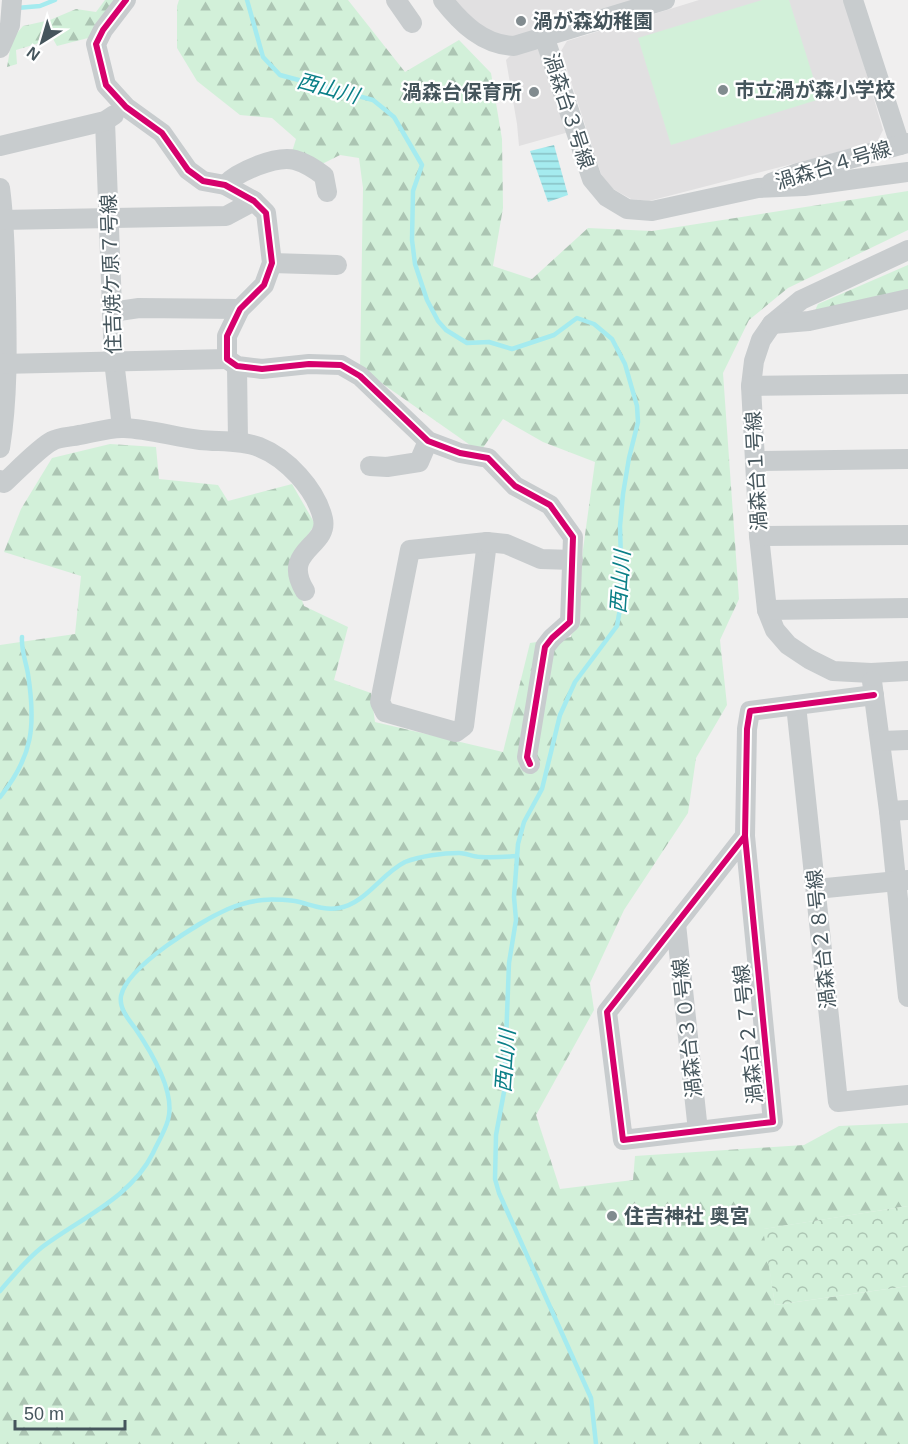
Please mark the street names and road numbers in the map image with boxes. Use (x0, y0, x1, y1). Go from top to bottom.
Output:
street label: 渦森台３号線 (540, 51, 598, 171)
street label: 渦森台４号線 (772, 137, 894, 193)
street label: 住吉焼ケ原７号線 (97, 194, 125, 354)
street label: 渦森台１号線 (742, 411, 770, 531)
street label: 渦森台２８号線 (803, 868, 839, 1010)
street label: 渦森台３０号線 (669, 957, 705, 1099)
street label: 渦森台２７号線 (730, 963, 766, 1105)

